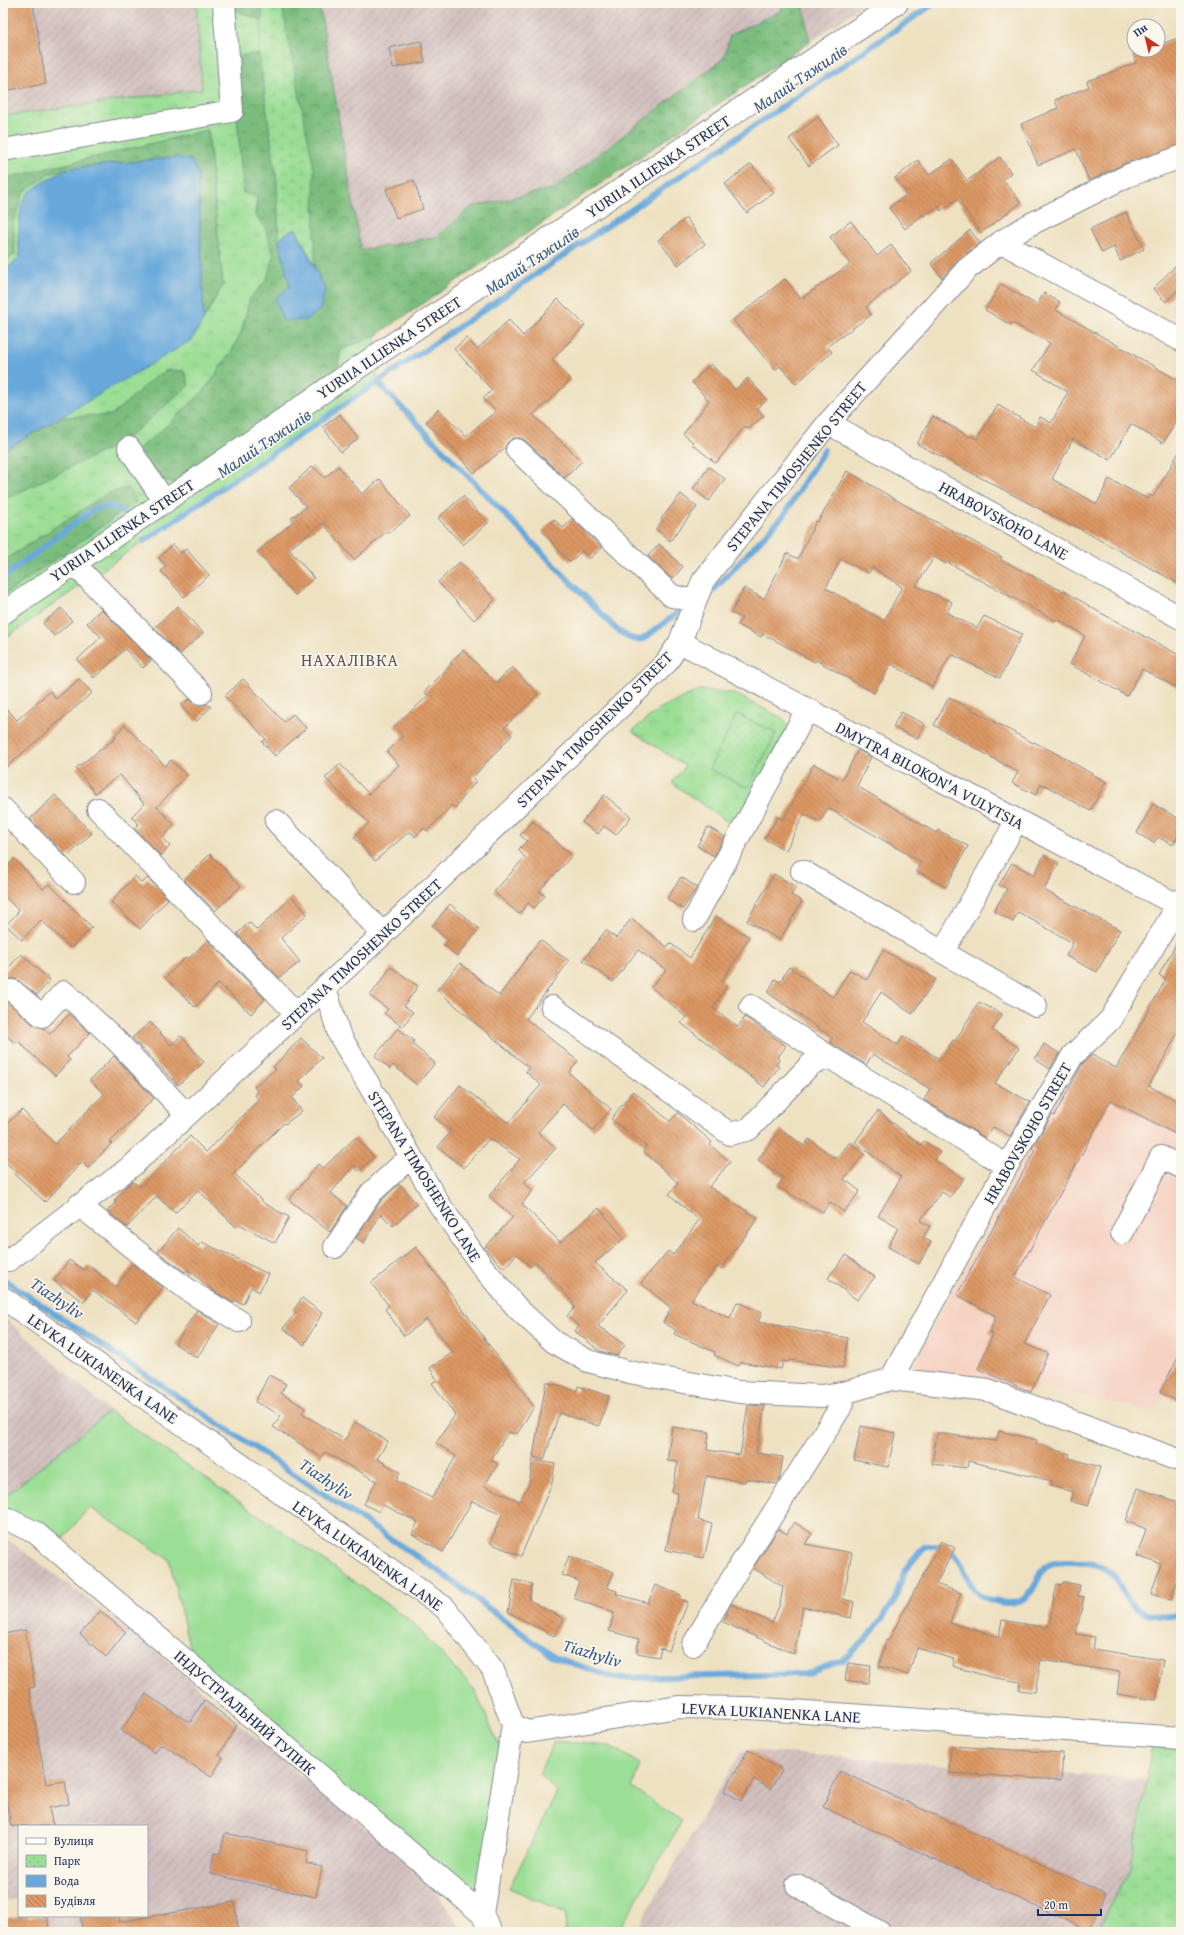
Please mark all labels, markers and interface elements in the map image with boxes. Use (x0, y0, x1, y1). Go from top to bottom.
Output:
north arrow (1126, 18, 1166, 58)
text: Пн (1130, 19, 1151, 40)
water label: Малий Тяжилів (747, 37, 852, 119)
street label: YURIIA ILLIENKA STREET (581, 108, 735, 224)
water label: Малий Тяжилів (479, 219, 584, 301)
street label: YURIIA ILLIENKA STREET (312, 289, 466, 405)
street label: STEPANA TIMOSHENKO STREET (720, 376, 872, 556)
water label: Малий Тяжилів (211, 402, 316, 484)
street label: YURIIA ILLIENKA STREET (45, 472, 199, 588)
street label: HRABOVSKOHO LANE (935, 474, 1073, 566)
street label: STEPANA TIMOSHENKO STREET (510, 645, 678, 813)
district label: НАХАЛІВКА (301, 647, 399, 672)
street label: DMYTRA BILOKON'A VULYTSIA (831, 715, 1029, 835)
street label: STEPANA TIMOSHENKO STREET (275, 873, 447, 1035)
street label: HRABOVSKOHO STREET (977, 1058, 1077, 1208)
street label: STEPANA TIMOSHENKO LANE (362, 1086, 488, 1266)
water label: Tiazhyliv (25, 1270, 89, 1325)
street label: LEVKA LUKIANENKA LANE (23, 1307, 183, 1429)
water label: Tiazhyliv (294, 1451, 358, 1506)
street label: LEVKA LUKIANENKA LANE (288, 1494, 448, 1616)
water label: Tiazhyliv (560, 1632, 625, 1673)
street label: ІНДУСТРІАЛЬНИЙ ТУПИК (169, 1644, 321, 1780)
street label: LEVKA LUKIANENKA LANE (681, 1695, 861, 1729)
legend (18, 1825, 148, 1917)
text: Вулиця (54, 1832, 94, 1849)
text: Парк (54, 1852, 81, 1869)
text: Вода (54, 1872, 79, 1889)
scale bar (1038, 1891, 1101, 1917)
text: Будівля (54, 1892, 95, 1909)
text: 20 m (1044, 1896, 1068, 1913)

